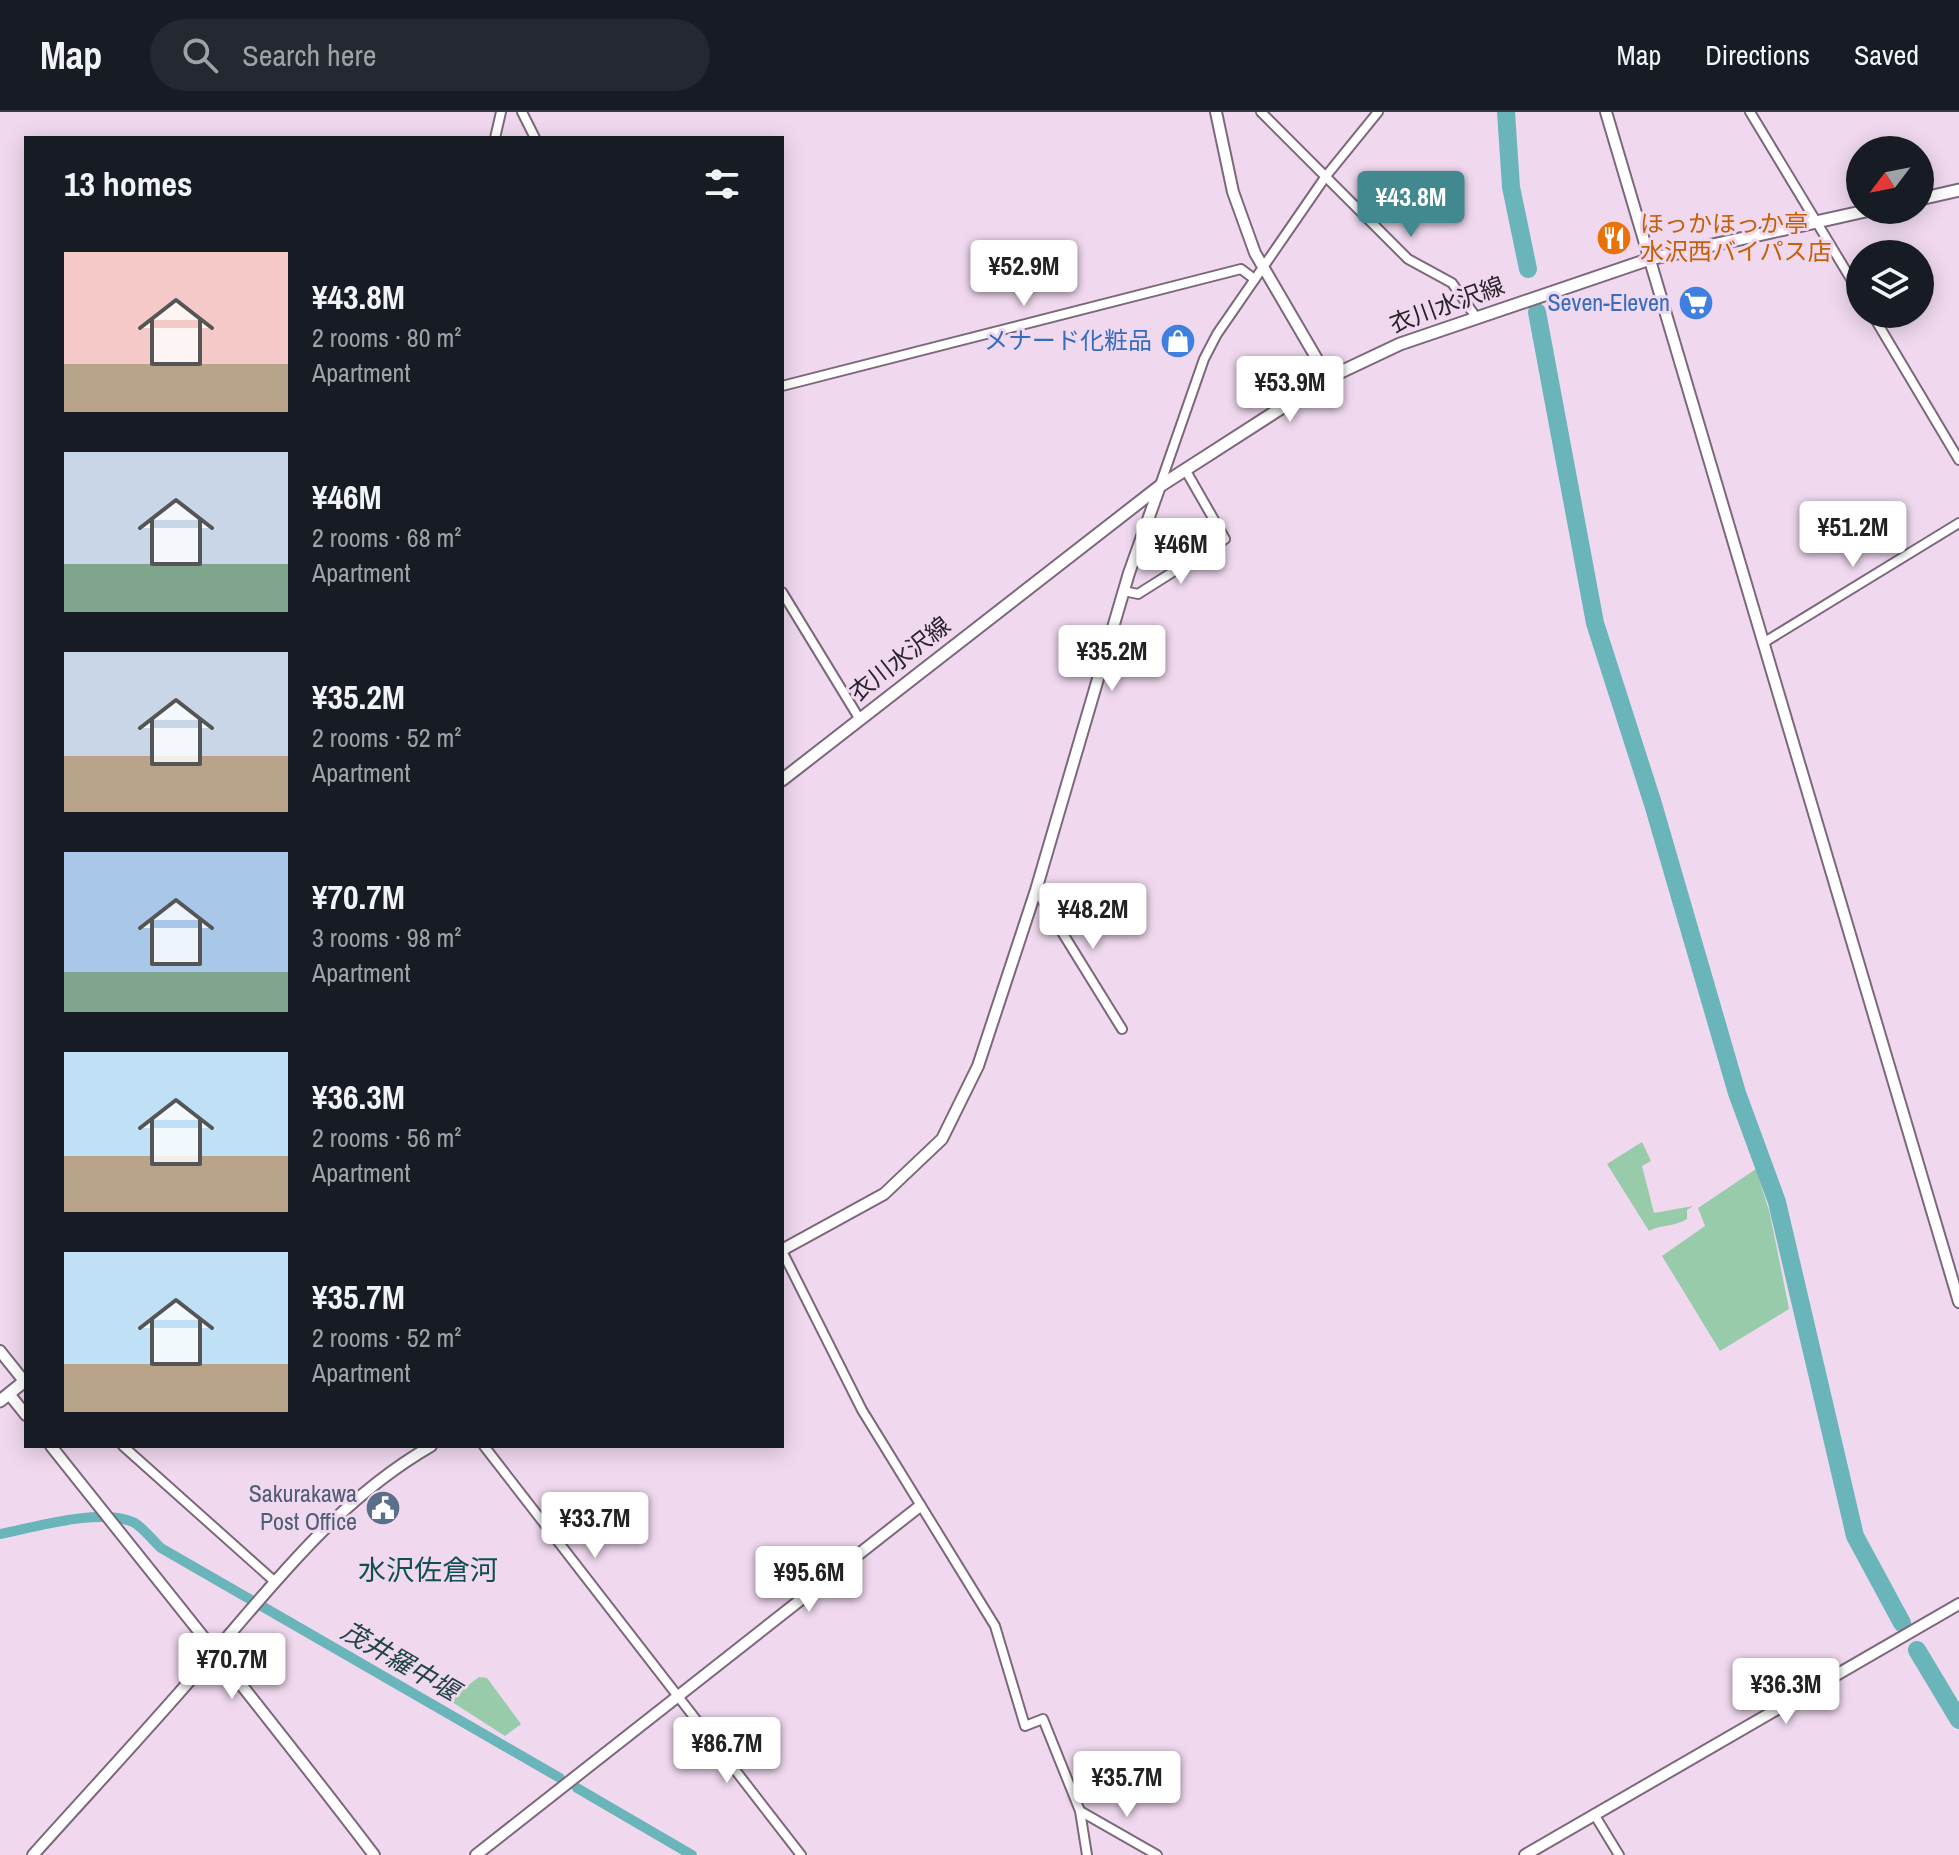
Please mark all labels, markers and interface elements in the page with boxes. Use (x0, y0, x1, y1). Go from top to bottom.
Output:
search box (150, 19, 710, 91)
text: Map (40, 30, 102, 81)
icon: search (178, 33, 222, 77)
text: Search here (242, 35, 376, 75)
text: Map (1617, 36, 1661, 74)
text: Directions (1705, 36, 1810, 74)
text: Saved (1854, 36, 1919, 74)
north arrow (1846, 136, 1934, 224)
map controls (1846, 136, 1934, 328)
text: 13 homes (64, 161, 193, 207)
icon: filters (700, 162, 744, 206)
pin: ¥43.8M (1346, 171, 1476, 239)
text: ¥43.8M (1375, 179, 1447, 214)
place label: ほっかほっか亭 水沢西バイパス店 (1640, 207, 1832, 267)
restaurant icon: ほっかほっか亭 水沢西バイパス店 (1595, 219, 1633, 257)
pin: ¥52.9M (959, 240, 1089, 308)
button: layers (1846, 240, 1934, 328)
text: ¥52.9M (988, 248, 1060, 283)
street label: 衣川水沢線 (1385, 269, 1509, 340)
text: ¥43.8M (312, 274, 405, 320)
icon: home (128, 284, 224, 380)
supermarket icon: Seven-Eleven (1677, 284, 1715, 322)
place label: Seven-Eleven (1547, 286, 1670, 318)
text: 2 rooms · 80 m² (312, 320, 461, 355)
shop icon: メナード化粧品 (1159, 322, 1197, 360)
place label: メナード化粧品 (984, 324, 1152, 356)
text: Apartment (312, 355, 410, 390)
pin: ¥53.9M (1225, 356, 1355, 424)
text: ¥53.9M (1254, 364, 1326, 399)
text: ¥46M (312, 474, 382, 520)
icon: home (128, 484, 224, 580)
pin: ¥51.2M (1788, 501, 1918, 569)
text: ¥51.2M (1817, 509, 1889, 544)
pin: ¥46M (1134, 518, 1228, 586)
text: 2 rooms · 68 m² (312, 520, 461, 555)
text: ¥46M (1154, 526, 1208, 561)
text: Apartment (312, 555, 410, 590)
street label: 衣川水沢線 (842, 609, 957, 708)
pin: ¥35.2M (1047, 625, 1177, 693)
text: ¥35.2M (1076, 633, 1148, 668)
text: ¥35.2M (312, 674, 405, 720)
icon: home (128, 684, 224, 780)
text: 2 rooms · 52 m² (312, 720, 461, 755)
text: Apartment (312, 755, 410, 790)
text: ¥70.7M (312, 874, 405, 920)
pin: ¥48.2M (1028, 883, 1158, 951)
icon: home (128, 884, 224, 980)
text: ¥48.2M (1057, 891, 1129, 926)
text: 3 rooms · 98 m² (312, 920, 461, 955)
text: Apartment (312, 955, 410, 990)
text: ¥36.3M (312, 1074, 405, 1120)
icon: home (128, 1084, 224, 1180)
text: 2 rooms · 56 m² (312, 1120, 461, 1155)
text: Apartment (312, 1155, 410, 1190)
text: ¥35.7M (312, 1274, 405, 1320)
icon: home (128, 1284, 224, 1380)
text: 2 rooms · 52 m² (312, 1320, 461, 1355)
text: Apartment (312, 1355, 410, 1390)
place label: Sakurakawa Post Office (249, 1477, 357, 1537)
public building icon: Sakurakawa Post Office (364, 1489, 402, 1527)
pin: ¥33.7M (530, 1492, 660, 1560)
text: ¥33.7M (559, 1500, 631, 1535)
pin: ¥95.6M (744, 1546, 874, 1614)
district label: 水沢佐倉河 (358, 1551, 498, 1589)
text: ¥95.6M (773, 1554, 845, 1589)
water label: 茂井羅中堰 (335, 1613, 469, 1710)
pin: ¥70.7M (167, 1633, 297, 1701)
text: ¥70.7M (196, 1641, 268, 1676)
pin: ¥36.3M (1721, 1658, 1851, 1726)
text: ¥36.3M (1750, 1666, 1822, 1701)
pin: ¥86.7M (662, 1717, 792, 1785)
text: ¥86.7M (691, 1725, 763, 1760)
pin: ¥35.7M (1062, 1751, 1192, 1819)
text: ¥35.7M (1091, 1759, 1163, 1794)

